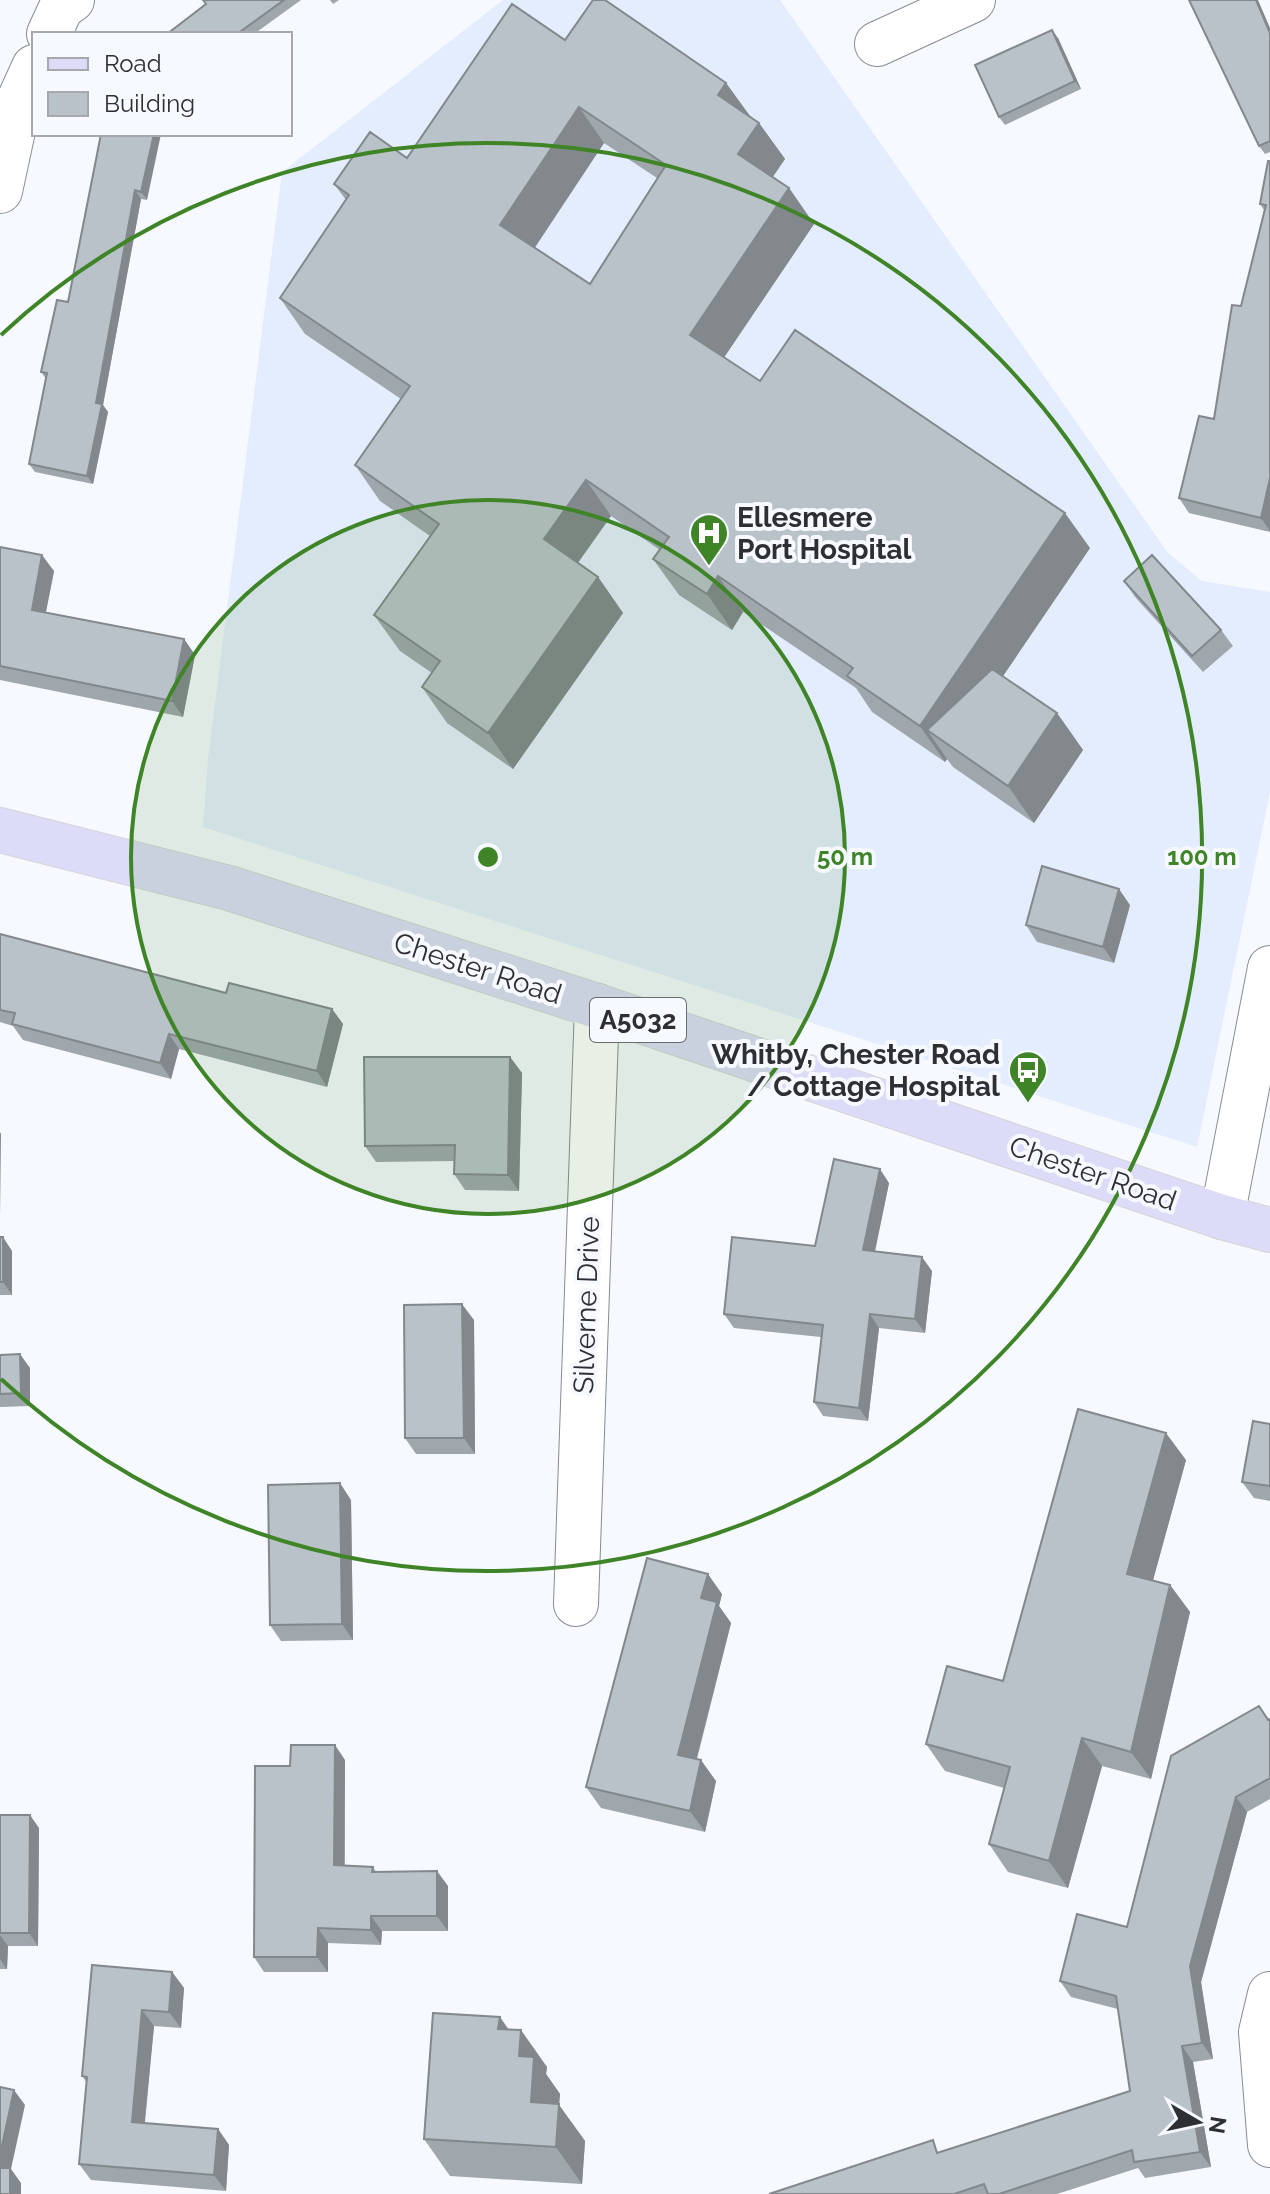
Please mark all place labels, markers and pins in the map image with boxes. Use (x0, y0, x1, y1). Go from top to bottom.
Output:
place label: Ellesmere Port Hospital (737, 501, 912, 566)
hospital icon: Ellesmere Port Hospital (688, 512, 730, 567)
centre of rings (474, 843, 502, 871)
place label: Whitby, Chester Road / Cottage Hospital (711, 1038, 1000, 1103)
bus stop icon: Whitby, Chester Road / Cottage Hospital (1007, 1049, 1049, 1104)

